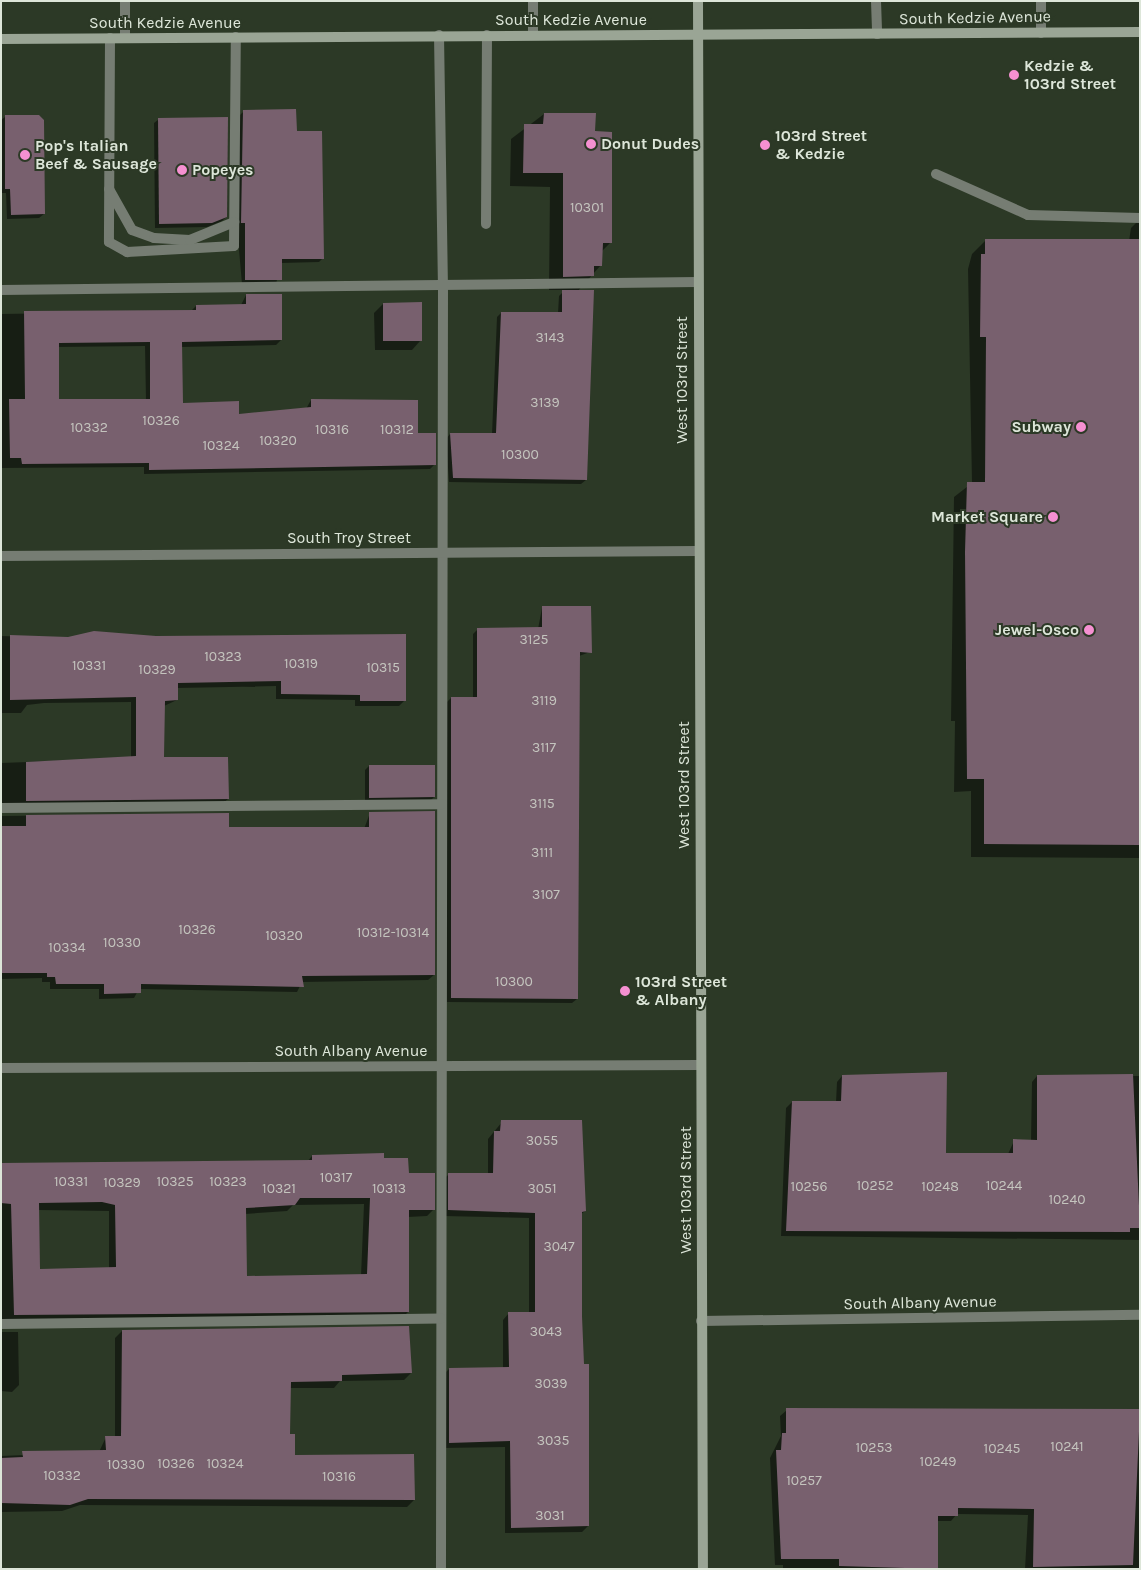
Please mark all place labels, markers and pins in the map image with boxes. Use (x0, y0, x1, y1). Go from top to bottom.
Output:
place label: Kedzie & 103rd Street (1024, 56, 1116, 94)
marker: Kedzie & 103rd Street (1008, 69, 1020, 81)
place label: 103rd Street & Kedzie (775, 126, 867, 164)
place label: Donut Dudes (601, 134, 699, 154)
place label: Pop's Italian Beef & Sausage (35, 136, 157, 174)
marker: Donut Dudes (585, 138, 597, 150)
marker: 103rd Street & Kedzie (759, 139, 771, 151)
marker: Pop's Italian Beef & Sausage (19, 149, 31, 161)
place label: Popeyes (192, 160, 254, 180)
marker: Popeyes (176, 164, 188, 176)
place label: Subway (1011, 417, 1071, 437)
marker: Subway (1075, 421, 1087, 433)
place label: Market Square (931, 507, 1043, 527)
marker: Market Square (1047, 511, 1059, 523)
place label: Jewel-Osco (995, 620, 1079, 640)
marker: Jewel-Osco (1083, 624, 1095, 636)
place label: 103rd Street & Albany (635, 972, 727, 1010)
marker: 103rd Street & Albany (619, 985, 631, 997)

